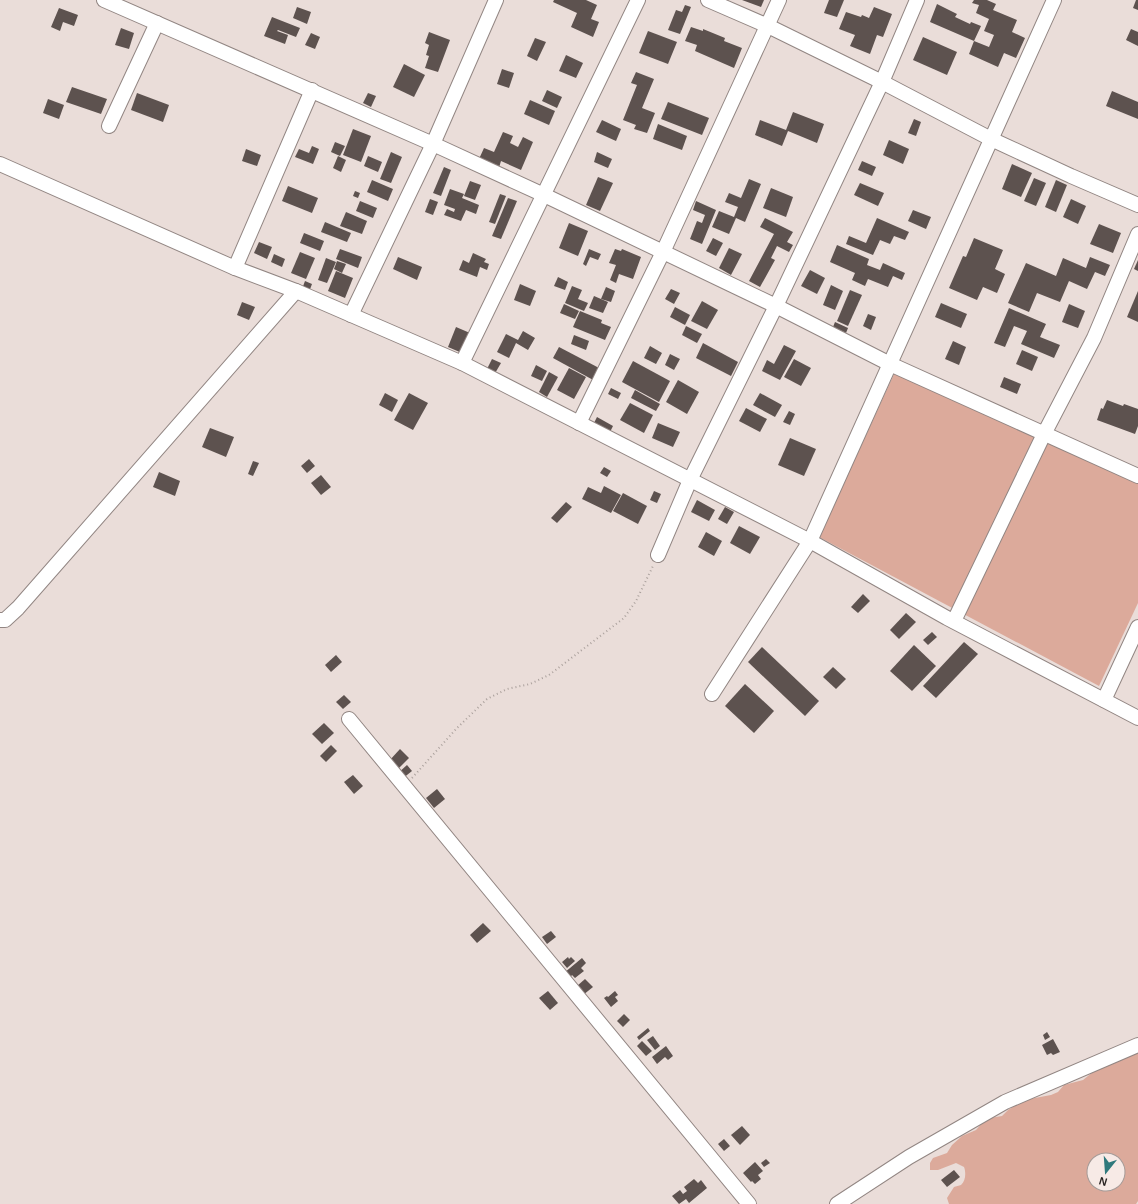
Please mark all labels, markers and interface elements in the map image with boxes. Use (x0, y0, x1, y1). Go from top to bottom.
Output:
north arrow (1086, 1152, 1126, 1192)
text: N (1097, 1175, 1109, 1188)

